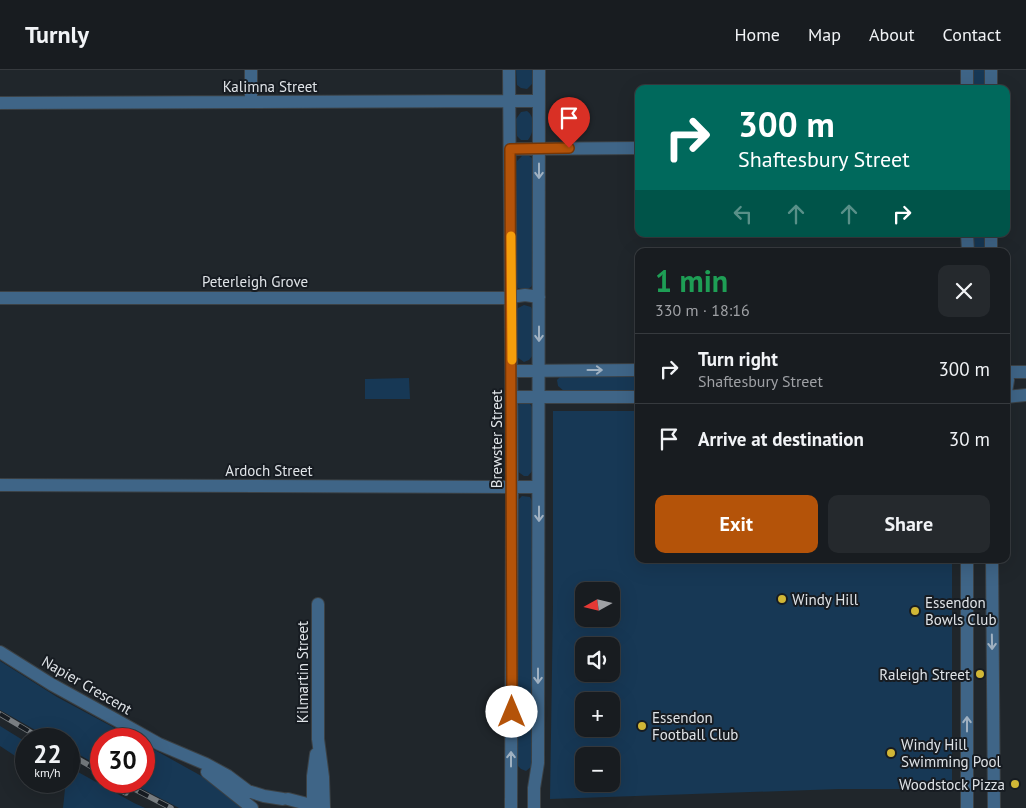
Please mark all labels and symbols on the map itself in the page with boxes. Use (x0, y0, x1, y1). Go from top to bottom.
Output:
street label: Kalimna Street (223, 77, 317, 96)
pin (548, 97, 590, 148)
one-way arrow (534, 162, 544, 179)
street label: Peterleigh Grove (202, 272, 308, 291)
one-way arrow (534, 325, 544, 341)
one-way arrow (587, 365, 603, 375)
street label: Brewster Street (487, 390, 506, 488)
street label: Ardoch Street (225, 461, 313, 480)
one-way arrow (534, 505, 544, 521)
north arrow (575, 582, 620, 628)
place label: Windy Hill (792, 590, 859, 609)
marker: Windy Hill (776, 593, 788, 605)
place label: Essendon Bowls Club (925, 593, 997, 629)
marker: Essendon Bowls Club (909, 605, 921, 617)
street label: Kilmartin Street (293, 621, 312, 723)
one-way arrow (988, 634, 997, 650)
street label: Napier Crescent (38, 652, 136, 718)
place label: Raleigh Street (879, 665, 970, 684)
one-way arrow (533, 668, 543, 684)
marker: Raleigh Street (974, 668, 986, 680)
position arrow (485, 685, 537, 737)
place label: Essendon Football Club (652, 708, 738, 744)
one-way arrow (962, 717, 972, 733)
marker: Essendon Football Club (636, 720, 648, 732)
speed limit sign: 30 (90, 728, 155, 793)
place label: Windy Hill Swimming Pool (901, 735, 1002, 771)
marker: Windy Hill Swimming Pool (885, 747, 897, 759)
one-way arrow (506, 752, 516, 768)
place label: Woodstock Pizza (899, 775, 1005, 794)
marker: Woodstock Pizza (1009, 778, 1021, 790)

